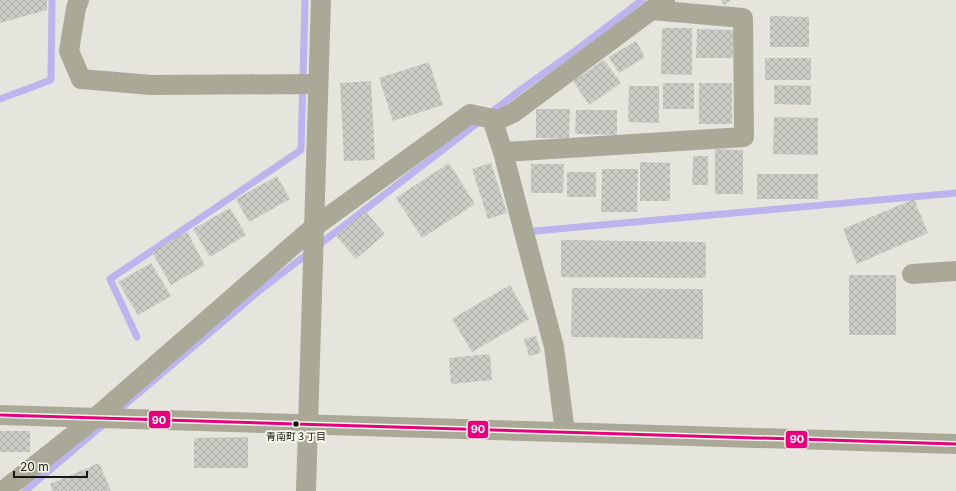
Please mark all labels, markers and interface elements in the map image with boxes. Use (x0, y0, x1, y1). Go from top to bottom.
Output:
line badge: 90 (148, 410, 171, 429)
text: 90 (152, 413, 166, 427)
marker: 青南町３丁目 (291, 419, 301, 429)
line badge: 90 (467, 420, 489, 439)
text: 90 (471, 422, 485, 436)
place label: 青南町３丁目 (266, 430, 326, 442)
line badge: 90 (785, 430, 808, 449)
text: 90 (790, 432, 804, 446)
scale bar (14, 453, 87, 479)
text: 20 m (20, 459, 49, 474)

